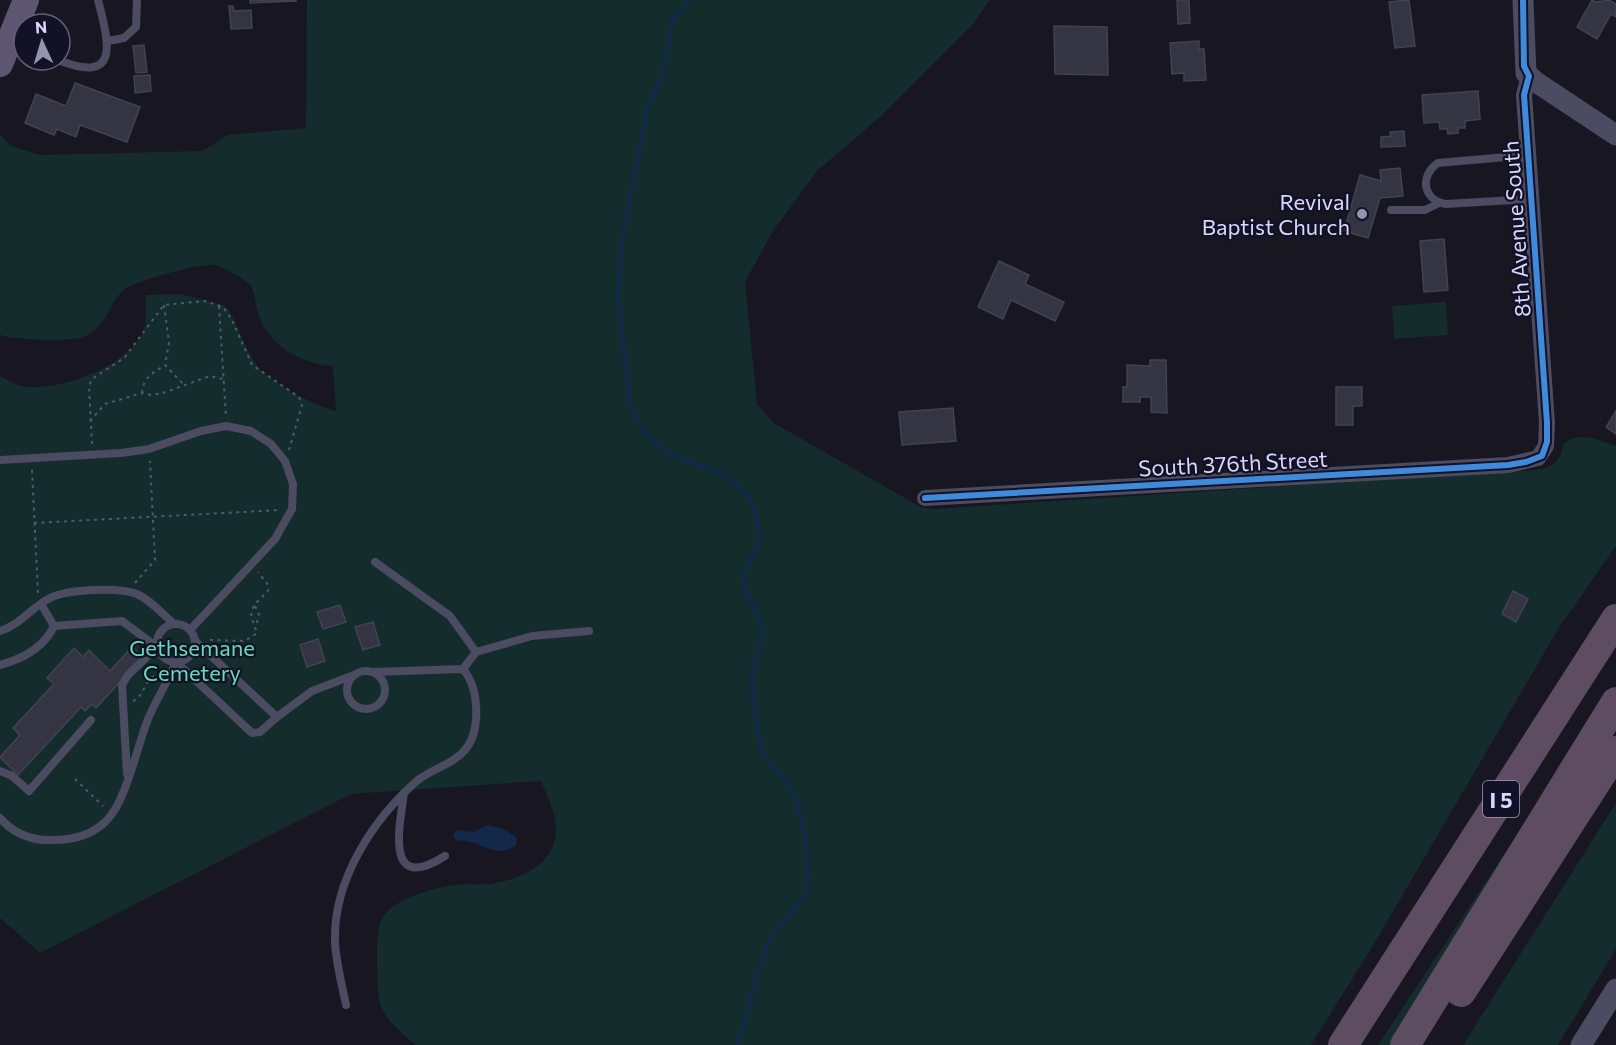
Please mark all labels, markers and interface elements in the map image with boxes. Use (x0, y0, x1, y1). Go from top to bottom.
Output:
north arrow (12, 12, 72, 72)
text: N (34, 17, 48, 36)
street label: 8th Avenue South (1496, 140, 1536, 318)
place label: Revival Baptist Church (1202, 188, 1350, 240)
marker: Revival Baptist Church (1355, 207, 1369, 221)
street label: South 376th Street (1138, 445, 1328, 481)
park label: Gethsemane Cemetery (129, 634, 255, 686)
road number: I 5 (1483, 781, 1519, 817)

